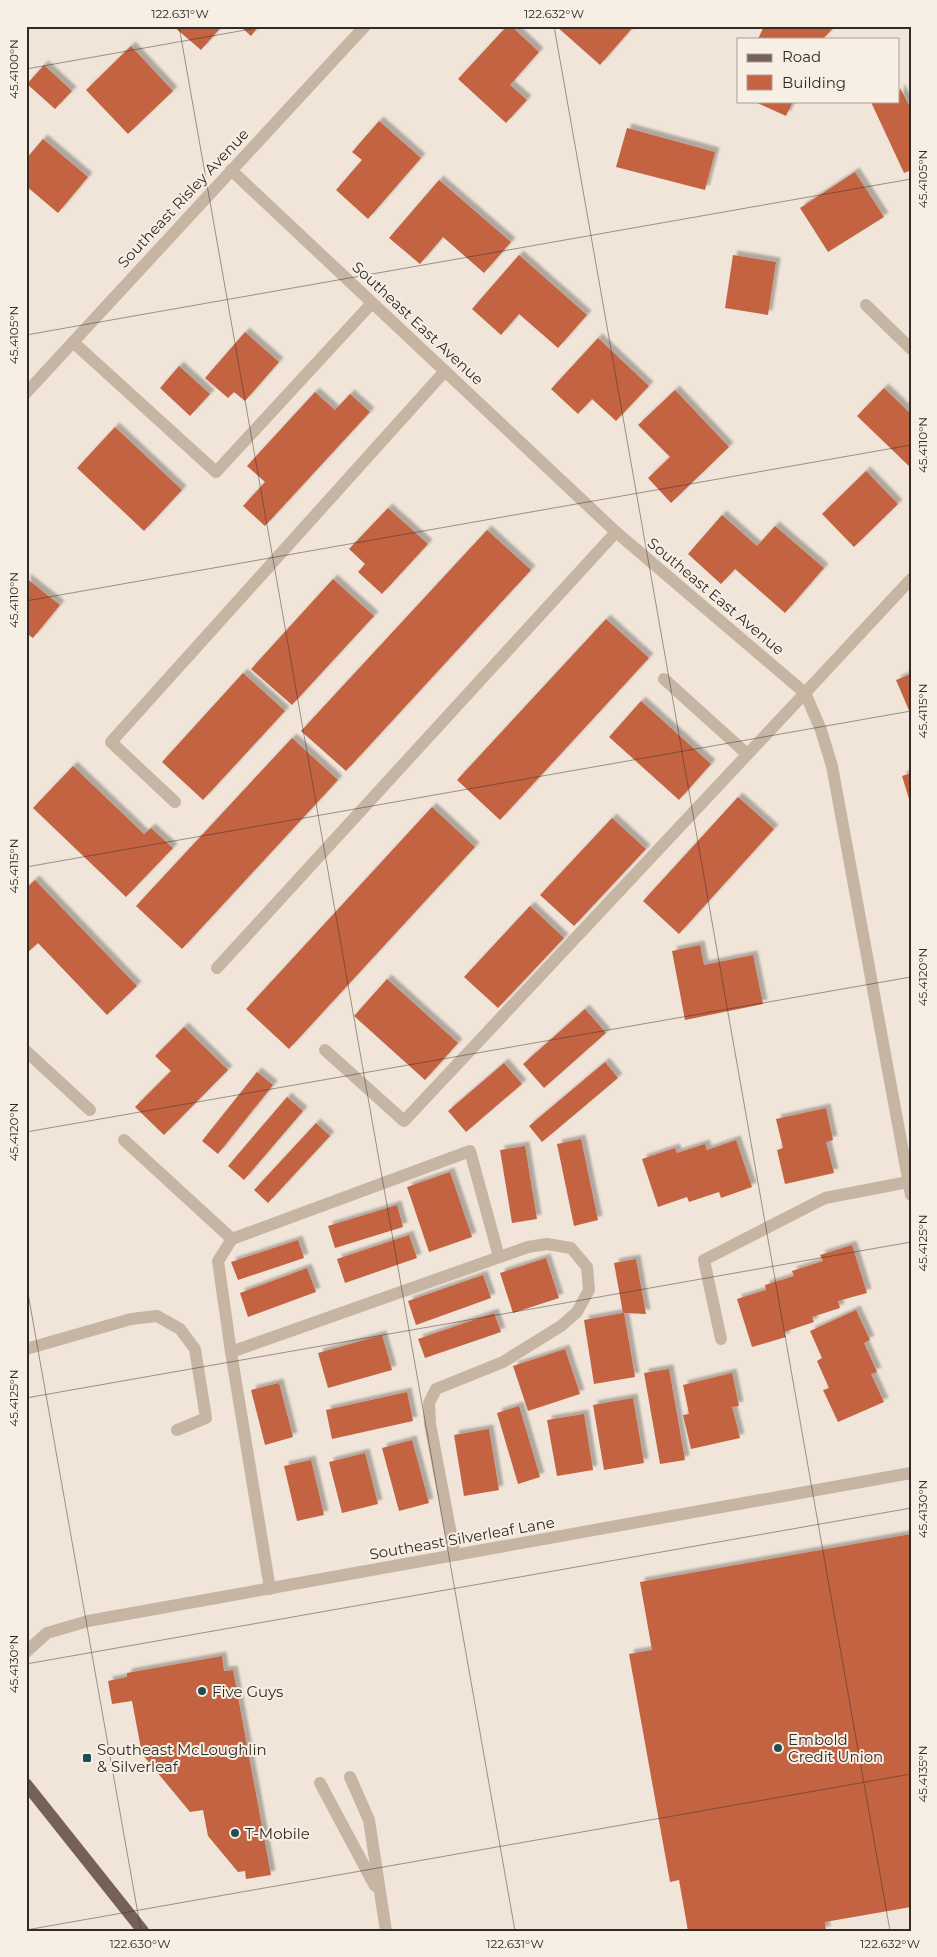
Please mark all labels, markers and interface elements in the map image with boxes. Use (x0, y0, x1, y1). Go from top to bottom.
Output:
text: 122.631°W (151, 6, 209, 21)
text: 122.632°W (524, 6, 584, 21)
legend (737, 38, 900, 102)
text: 45.4100°N (6, 39, 21, 99)
text: Road (782, 47, 821, 66)
text: Building (782, 73, 846, 92)
street label: Southeast Risley Avenue (113, 124, 253, 272)
text: 45.4105°N (915, 150, 930, 208)
street label: Southeast East Avenue (348, 257, 488, 389)
text: 45.4105°N (6, 306, 21, 364)
text: 45.4110°N (915, 417, 930, 473)
street label: Southeast East Avenue (644, 533, 788, 659)
text: 45.4110°N (6, 572, 21, 628)
text: 45.4115°N (915, 684, 930, 738)
text: 45.4115°N (6, 839, 21, 893)
text: 45.4120°N (915, 948, 930, 1006)
text: 45.4120°N (6, 1103, 21, 1161)
text: 45.4125°N (915, 1214, 930, 1272)
text: 45.4125°N (6, 1369, 21, 1427)
text: 45.4130°N (915, 1480, 930, 1538)
street label: Southeast Silverleaf Lane (368, 1512, 556, 1564)
text: 45.4130°N (6, 1635, 21, 1693)
place label: Five Guys (212, 1682, 283, 1701)
marker: Five Guys (196, 1685, 208, 1697)
place label: Embold Credit Union (788, 1730, 883, 1766)
place label: Southeast McLoughlin & Silverleaf (97, 1740, 267, 1776)
marker: Embold Credit Union (772, 1742, 784, 1754)
text: 45.4135°N (915, 1745, 930, 1803)
marker: Southeast McLoughlin & Silverleaf (81, 1752, 93, 1764)
place label: T-Mobile (245, 1824, 310, 1843)
marker: T-Mobile (229, 1827, 241, 1839)
text: 122.630°W (109, 1936, 171, 1951)
text: 122.631°W (486, 1936, 544, 1951)
text: 122.632°W (860, 1936, 920, 1951)

